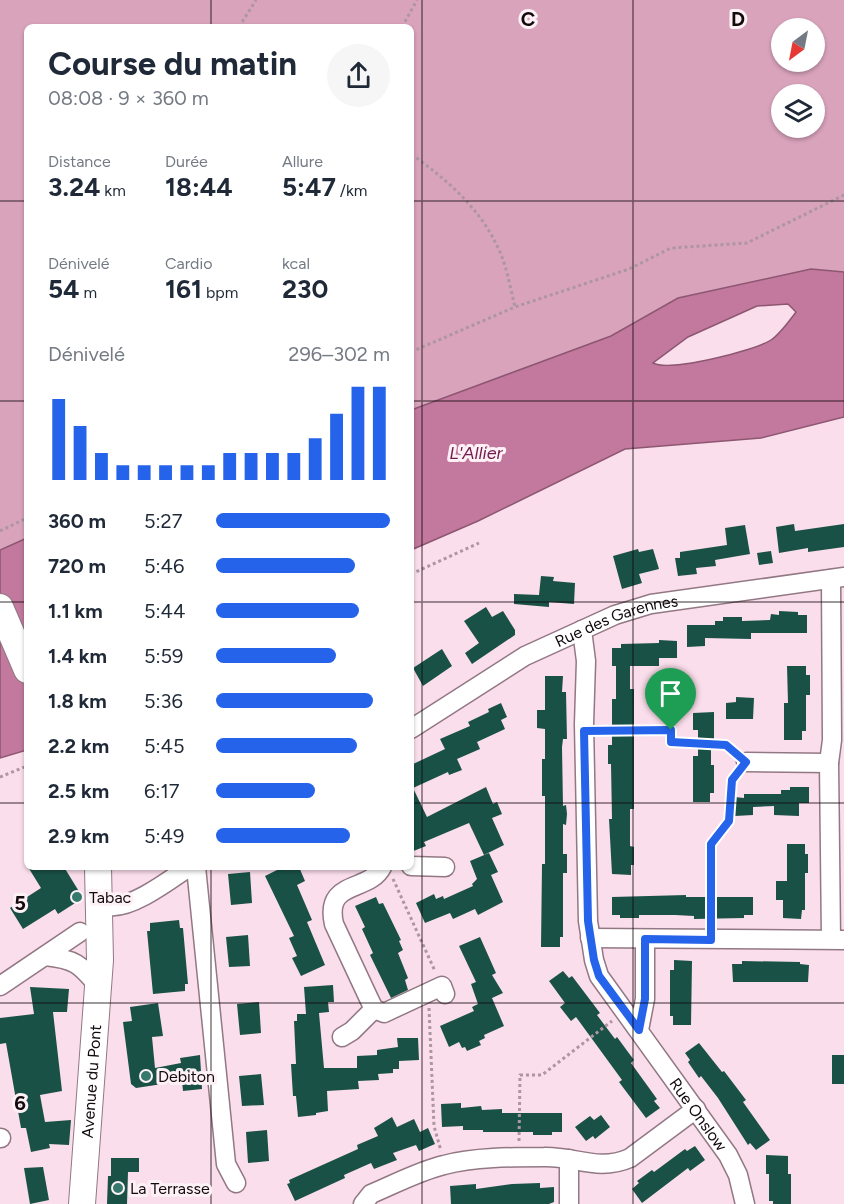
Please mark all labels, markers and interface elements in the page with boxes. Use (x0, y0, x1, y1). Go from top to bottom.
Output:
text: C (521, 7, 535, 31)
text: D (731, 7, 745, 31)
north arrow (771, 18, 825, 72)
map controls (771, 18, 825, 138)
text: Course du matin (48, 44, 297, 83)
button: share (327, 44, 390, 107)
button: layers (771, 84, 825, 138)
text: 08:08 · 9 × 360 m (48, 86, 209, 110)
text: Distance (48, 152, 111, 171)
text: Durée (165, 152, 208, 171)
text: Allure (282, 152, 323, 171)
text: 3.24 (48, 171, 100, 203)
text: 18:44 (165, 171, 233, 203)
text: 5:47 (282, 171, 336, 203)
text: km (100, 181, 126, 200)
text: /km (336, 181, 367, 200)
text: Dénivelé (48, 254, 110, 273)
text: Cardio (165, 254, 212, 273)
text: kcal (282, 254, 310, 273)
text: 54 (48, 273, 80, 305)
text: 161 (165, 273, 202, 305)
text: 230 (282, 273, 328, 305)
text: m (80, 283, 97, 302)
text: bpm (202, 283, 238, 302)
text: Dénivelé (48, 342, 125, 366)
text: 296–302 m (288, 342, 390, 366)
water label: L'Allier (449, 442, 504, 464)
text: 360 m (48, 509, 106, 533)
text: 5:27 (144, 509, 182, 533)
text: 720 m (48, 554, 106, 578)
text: 5:46 (144, 554, 184, 578)
street label: Rue des Garennes (552, 591, 679, 651)
text: 1.1 km (48, 599, 103, 623)
text: 5:44 (144, 599, 185, 623)
text: 1.4 km (48, 644, 107, 668)
text: 5:59 (144, 644, 183, 668)
pin (645, 668, 696, 730)
icon: arrive (654, 677, 687, 710)
text: 1.8 km (48, 689, 107, 713)
text: 5:36 (144, 689, 183, 713)
text: 2.2 km (48, 734, 109, 758)
text: 5:45 (144, 734, 184, 758)
text: 2.5 km (48, 779, 109, 803)
text: 6:17 (144, 779, 179, 803)
text: 2.9 km (48, 824, 109, 848)
text: 5:49 (144, 824, 184, 848)
place label: Tabac (89, 888, 132, 907)
marker: Tabac (70, 890, 84, 904)
text: 5 (14, 891, 26, 915)
street label: Avenue du Pont (77, 1024, 105, 1139)
place label: Debiton (158, 1067, 215, 1086)
marker: Debiton (139, 1069, 153, 1083)
street label: Rue Onslow (666, 1074, 732, 1155)
text: 6 (14, 1091, 26, 1115)
place label: La Terrasse (130, 1179, 210, 1198)
marker: La Terrasse (111, 1181, 125, 1195)

